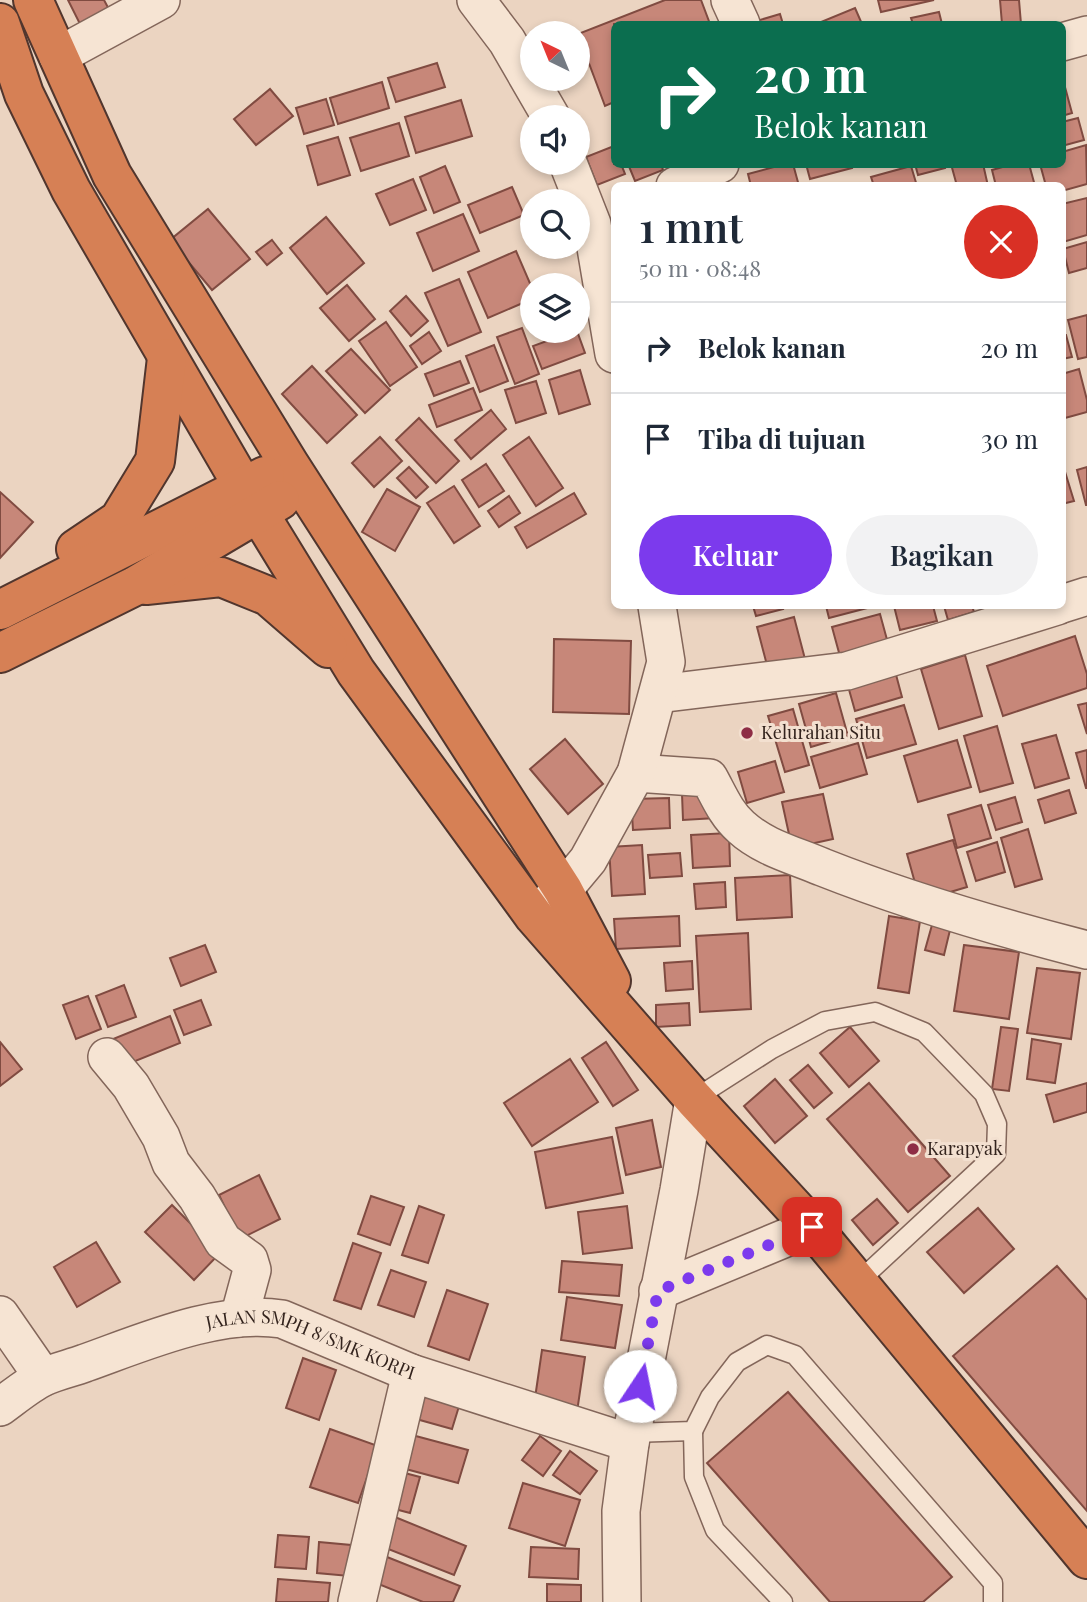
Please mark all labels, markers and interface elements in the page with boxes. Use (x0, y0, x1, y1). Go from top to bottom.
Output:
north arrow (520, 21, 590, 91)
map controls (520, 21, 590, 343)
text: 20 m (754, 40, 867, 105)
icon: right (639, 49, 730, 140)
text: Belok kanan (754, 103, 928, 146)
button: sound (520, 105, 590, 175)
button: search (520, 189, 590, 259)
text: 1 mnt (639, 198, 743, 254)
button: close (964, 205, 1038, 279)
text: 50 m · 08:48 (639, 252, 761, 283)
button: layers (520, 273, 590, 343)
icon: right (639, 329, 677, 367)
text: Belok kanan (698, 330, 846, 365)
text: 20 m (980, 330, 1038, 365)
icon: arrive (639, 420, 677, 458)
text: Tiba di tujuan (698, 421, 866, 456)
text: 30 m (981, 421, 1038, 456)
button: Keluar (639, 515, 832, 595)
button: Bagikan (846, 515, 1038, 595)
place label: Kelurahan Situ (761, 720, 882, 744)
marker: Kelurahan Situ (739, 725, 755, 741)
place label: Karapyak (927, 1136, 1003, 1160)
marker: Karapyak (905, 1141, 921, 1157)
pin (782, 1197, 842, 1257)
icon: arrive (793, 1208, 831, 1246)
street label: JALAN SMPH 8/SMK KORPI (202, 1304, 418, 1385)
position arrow (603, 1349, 677, 1423)

